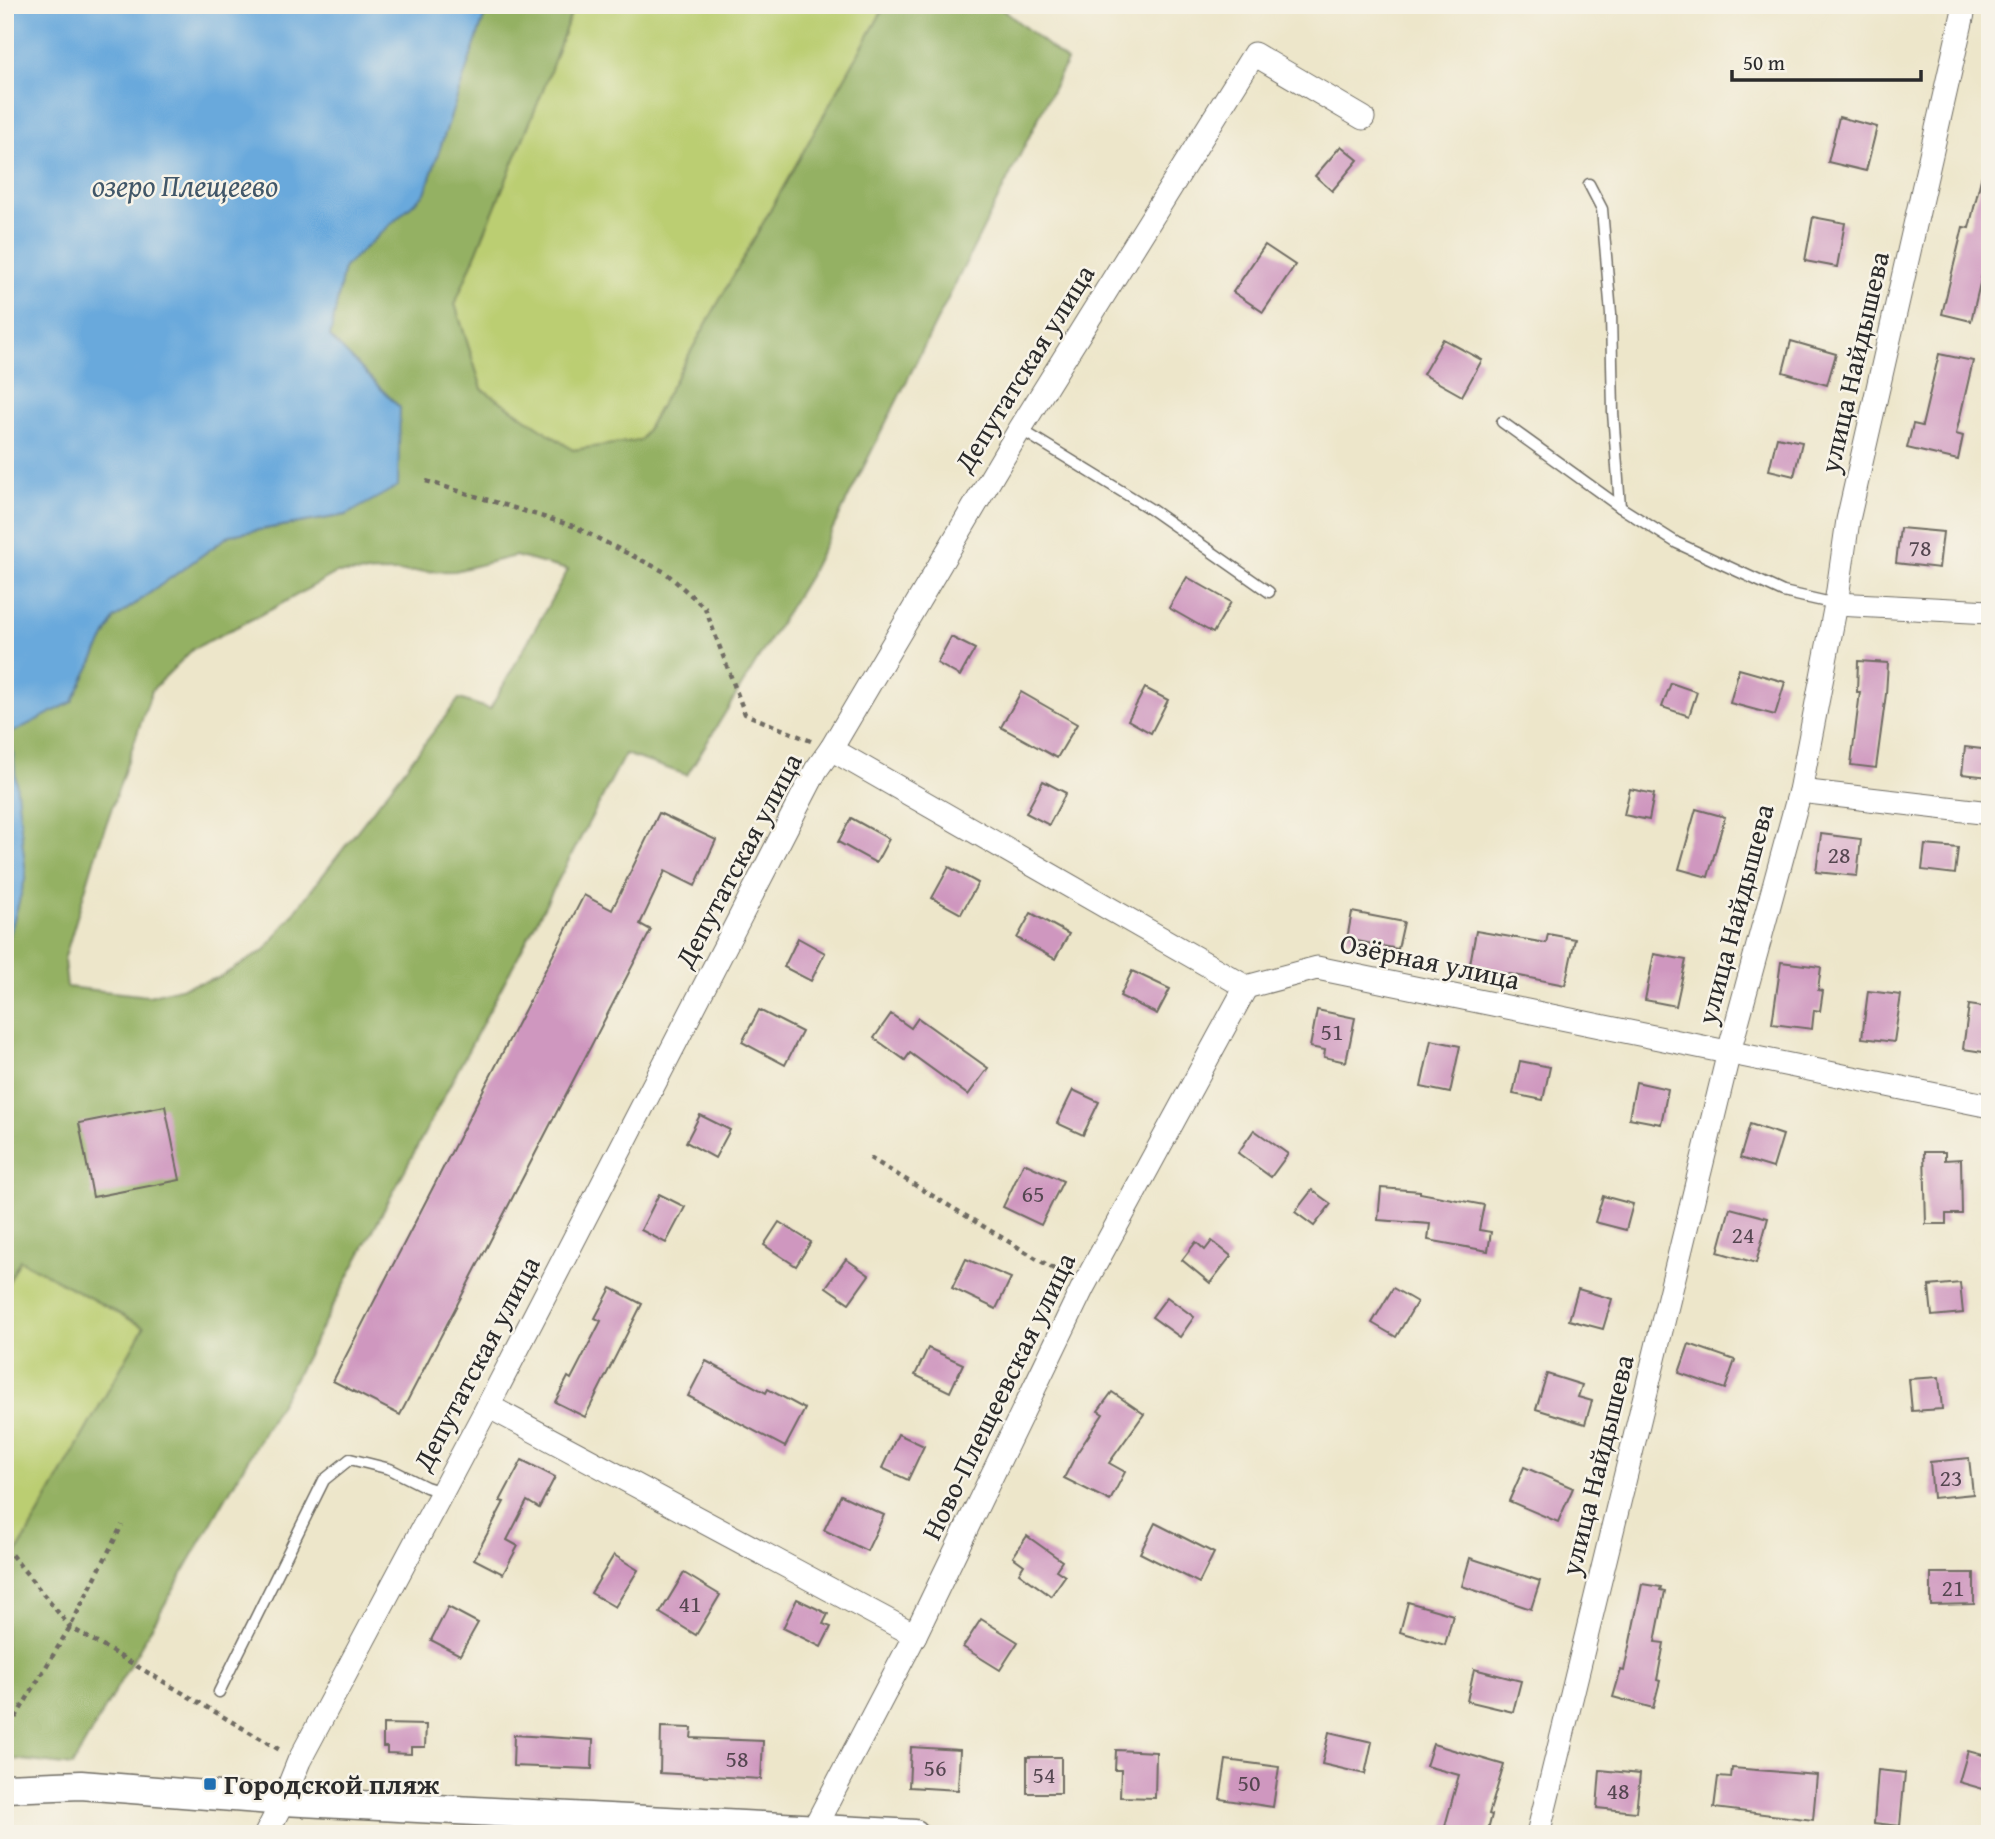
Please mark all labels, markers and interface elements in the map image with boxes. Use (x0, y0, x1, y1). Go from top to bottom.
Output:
scale bar (1732, 38, 1922, 82)
text: 50 m (1743, 47, 1785, 78)
water label: озеро Плещеево (92, 163, 278, 207)
street label: улица Найдышева (1808, 246, 1899, 478)
street label: Депутатская улица (943, 255, 1104, 480)
house number: 78 (1908, 530, 1932, 565)
street label: Депутатская улица (663, 745, 812, 975)
street label: улица Найдышева (1685, 799, 1784, 1030)
house number: 28 (1827, 837, 1851, 872)
street label: Озёрная улица (1336, 921, 1524, 1000)
house number: 51 (1320, 1014, 1344, 1049)
house number: 65 (1021, 1176, 1045, 1211)
house number: 24 (1731, 1217, 1755, 1252)
street label: Ново-Плещеевская улица (910, 1245, 1085, 1546)
street label: Депутатская улица (401, 1248, 550, 1478)
street label: улица Найдышева (1549, 1349, 1644, 1581)
house number: 23 (1939, 1460, 1963, 1495)
house number: 21 (1941, 1570, 1965, 1605)
house number: 41 (678, 1586, 702, 1621)
house number: 58 (725, 1741, 749, 1776)
house number: 56 (923, 1750, 947, 1785)
house number: 54 (1032, 1757, 1056, 1792)
place label: Городской пляж (224, 1763, 440, 1804)
house number: 50 (1237, 1765, 1261, 1800)
house number: 48 (1606, 1773, 1630, 1808)
marker: Городской пляж (202, 1776, 218, 1792)

